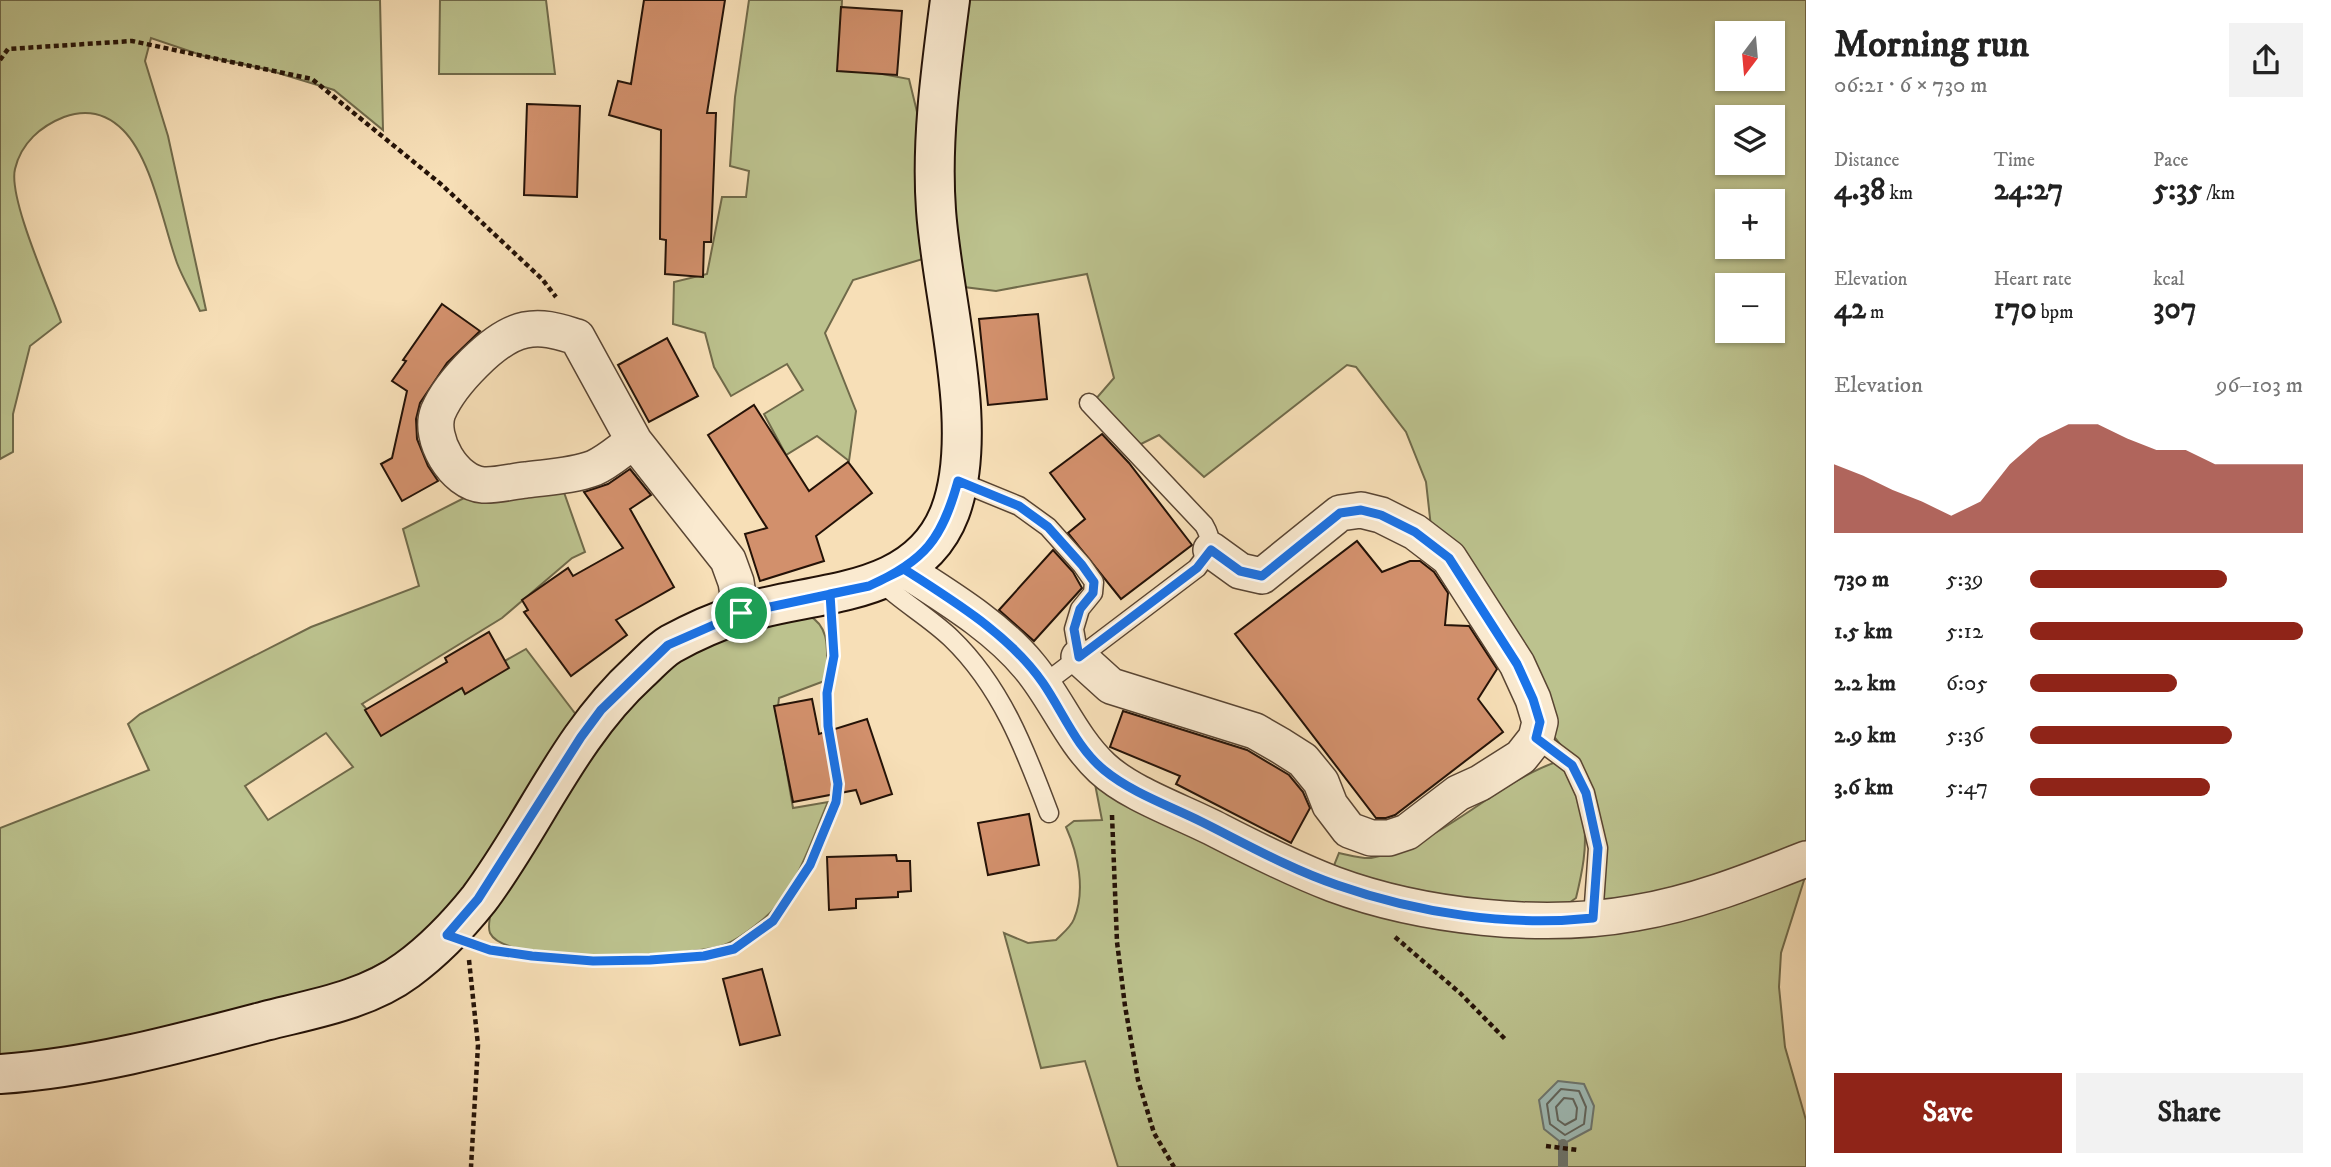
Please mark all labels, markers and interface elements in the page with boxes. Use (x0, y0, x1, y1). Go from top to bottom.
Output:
north arrow (1715, 21, 1785, 91)
map controls (1715, 21, 1785, 343)
text: Morning run (1834, 21, 2029, 69)
button: share (2229, 23, 2303, 97)
text: 06:21 · 6 × 730 m (1834, 71, 1988, 100)
button: layers (1715, 105, 1785, 175)
text: Distance (1834, 149, 1899, 172)
text: Time (1994, 149, 2035, 172)
text: Pace (2153, 149, 2188, 172)
text: 4.38 (1834, 172, 1885, 209)
text: 24:27 (1994, 172, 2063, 209)
text: 5:35 (2153, 172, 2202, 209)
text: km (1885, 182, 1913, 205)
text: /km (2202, 182, 2235, 205)
button: + (1715, 189, 1785, 259)
text: Elevation (1834, 268, 1908, 291)
text: Heart rate (1994, 268, 2072, 291)
text: kcal (2153, 268, 2185, 291)
button: − (1715, 273, 1785, 343)
text: 42 (1834, 291, 1866, 328)
text: 170 (1994, 291, 2037, 328)
text: 307 (2153, 291, 2196, 328)
text: m (1866, 301, 1884, 324)
text: bpm (2037, 301, 2073, 324)
text: Elevation (1834, 371, 1923, 400)
text: 96–103 m (2216, 371, 2303, 400)
text: 730 m (1834, 565, 1889, 594)
text: 5:39 (1946, 565, 1984, 594)
pin (711, 583, 771, 643)
icon: arrive (722, 594, 760, 632)
text: 1.5 km (1834, 617, 1893, 646)
text: 5:12 (1946, 617, 1983, 646)
text: 2.2 km (1834, 669, 1896, 698)
text: 6:05 (1946, 669, 1988, 698)
text: 2.9 km (1834, 721, 1896, 750)
text: 5:36 (1946, 721, 1984, 750)
text: 3.6 km (1834, 773, 1894, 802)
text: 5:47 (1946, 773, 1988, 802)
button: Save (1834, 1073, 2062, 1153)
button: Share (2076, 1073, 2303, 1153)

